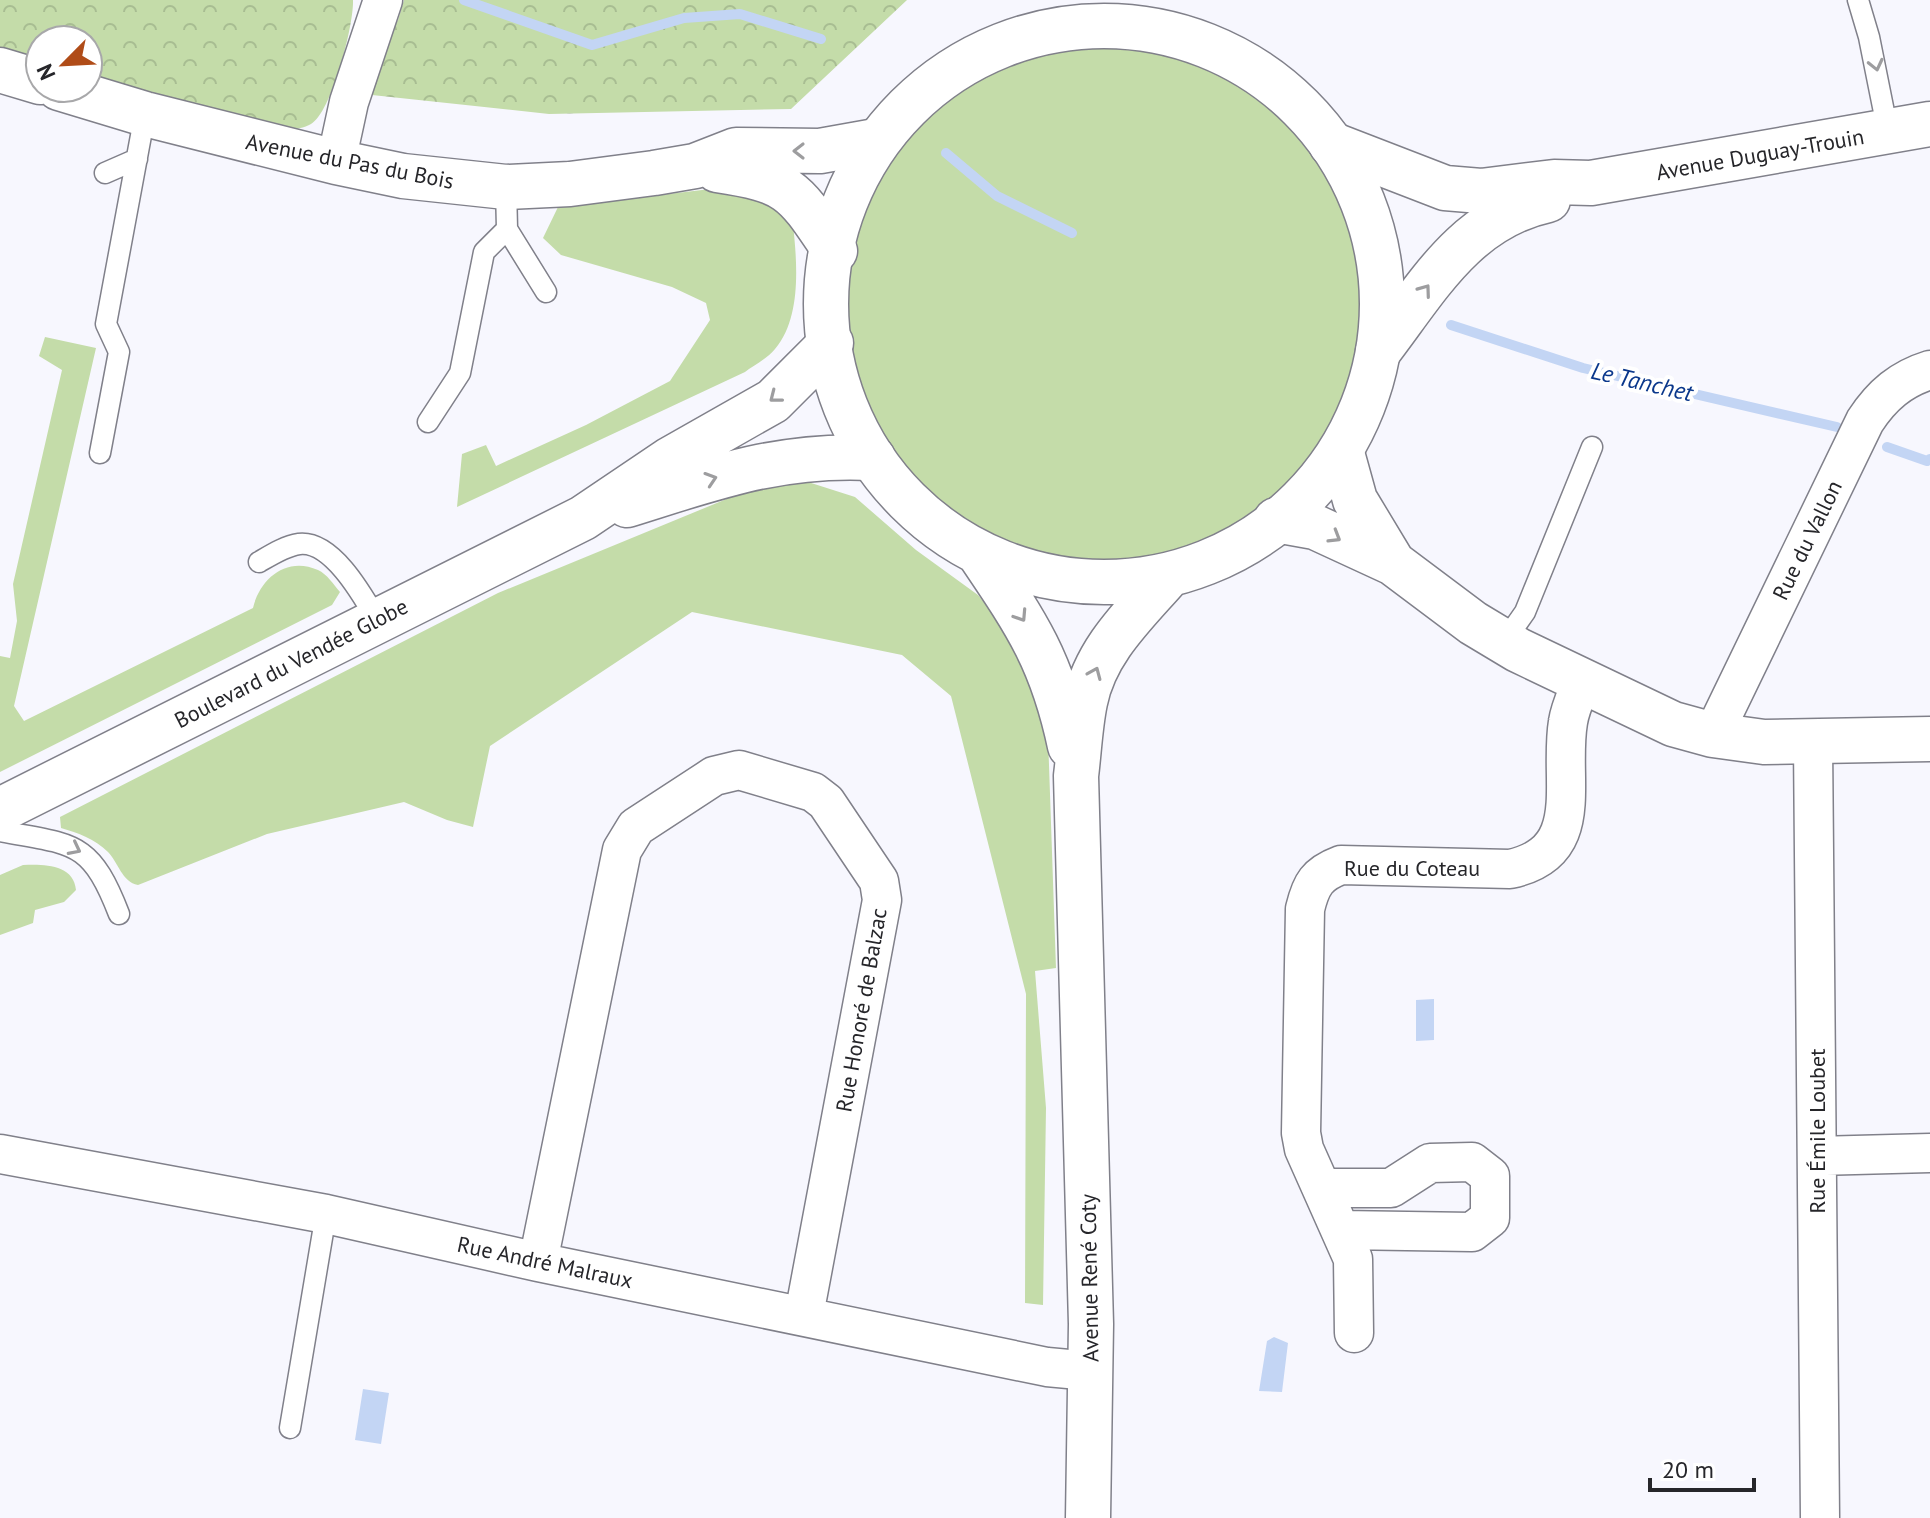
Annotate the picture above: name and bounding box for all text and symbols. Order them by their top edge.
north arrow [24,24,104,104]
one-way arrow [1867,58,1884,72]
text: N [30,60,61,84]
street label: Avenue Duguay-Trouin [1654,122,1866,186]
street label: Avenue du Pas du Bois [244,127,456,195]
one-way arrow [792,142,805,160]
one-way arrow [1415,285,1430,299]
water label: Le Tanchet [1588,355,1697,409]
one-way arrow [770,388,785,402]
one-way arrow [703,472,717,488]
street label: Rue du Vallon [1766,476,1848,604]
one-way arrow [1326,528,1341,543]
street label: Boulevard du Vendée Globe [170,592,412,734]
one-way arrow [1012,608,1027,622]
one-way arrow [1085,666,1102,680]
one-way arrow [67,840,82,855]
street label: Rue du Coteau [1344,854,1480,882]
street label: Rue Honoré de Balzac [829,906,893,1114]
street label: Rue Émile Loubet [1803,1048,1831,1214]
street label: Avenue René Coty [1074,1193,1104,1362]
street label: Rue André Malraux [455,1230,635,1294]
scale bar [1650,1442,1754,1492]
text: 20 m [1662,1454,1714,1485]

